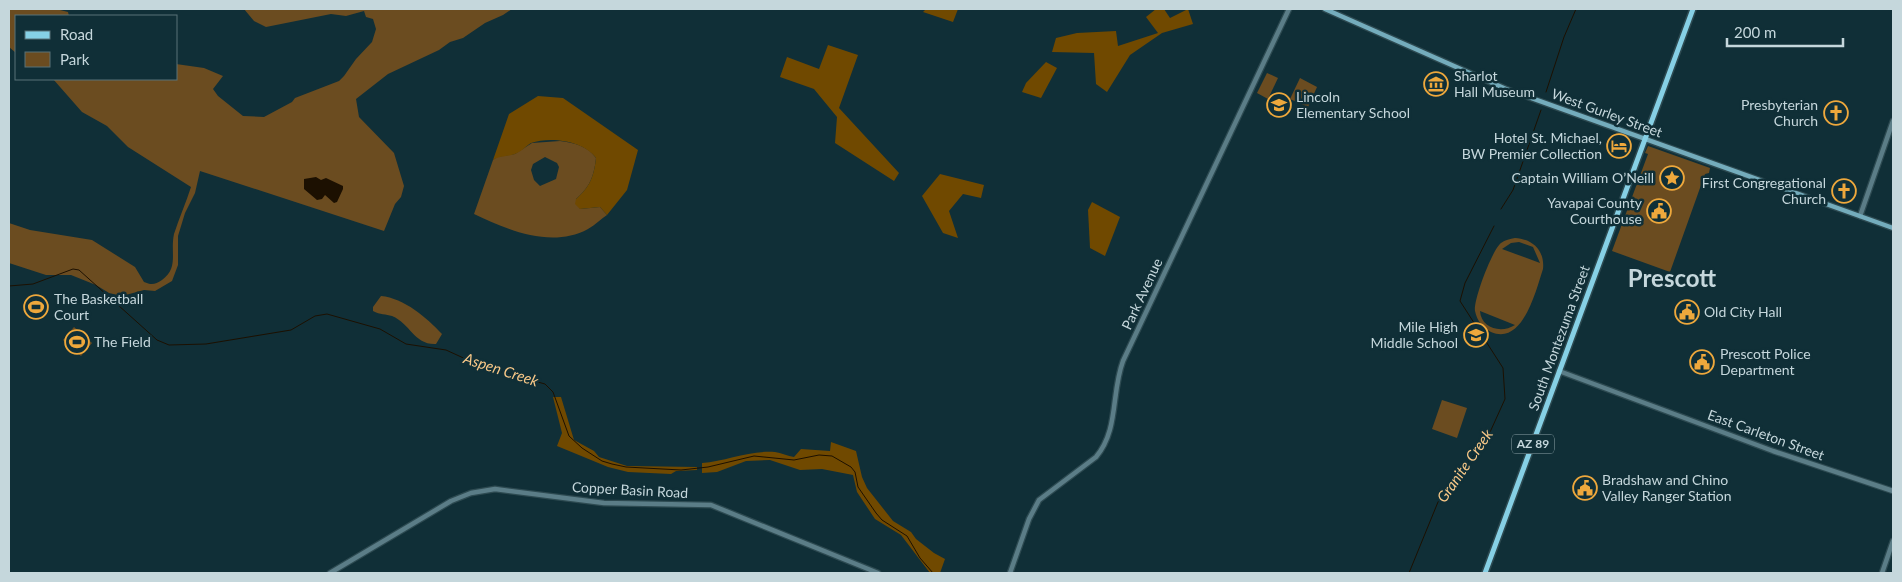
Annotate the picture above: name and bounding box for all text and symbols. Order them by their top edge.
legend [15,15,178,80]
scale bar [1727,15,1843,47]
text: 200 m [1734,23,1776,41]
text: Road [60,25,93,43]
text: Park [60,50,90,68]
place label: Sharlot Hall Museum [1454,67,1535,100]
museum icon: Sharlot Hall Museum [1423,71,1449,97]
street label: West Gurley Street [1549,85,1665,140]
place label: Lincoln Elementary School [1296,88,1410,121]
school or university icon: Lincoln Elementary School [1266,92,1292,118]
place label: Presbyterian Church [1741,96,1818,129]
church icon: Presbyterian Church [1823,100,1849,126]
place label: Hotel St. Michael, BW Premier Collection [1462,129,1602,162]
hotel icon: Hotel St. Michael, BW Premier Collection [1606,133,1632,159]
place icon: Captain William O’Neill [1659,165,1685,191]
place label: Captain William O’Neill [1512,169,1654,186]
place label: First Congregational Church [1702,174,1826,207]
church icon: First Congregational Church [1831,178,1857,204]
place label: Yavapai County Courthouse [1547,194,1643,227]
public building icon: Yavapai County Courthouse [1646,198,1672,224]
street label: Park Avenue [1118,255,1165,332]
street label: South Montezuma Street [1524,263,1593,413]
district label: Prescott [1628,263,1716,292]
place label: The Basketball Court [54,290,143,323]
sports icon: The Basketball Court [23,294,49,320]
public building icon: Old City Hall [1674,299,1700,325]
place label: Old City Hall [1704,303,1782,320]
place label: Mile High Middle School [1371,318,1458,351]
school or university icon: Mile High Middle School [1463,322,1489,348]
sports icon: The Field [64,329,90,355]
place label: The Field [94,333,151,350]
place label: Prescott Police Department [1720,345,1811,378]
water label: Aspen Creek [461,348,542,390]
public building icon: Prescott Police Department [1689,349,1715,375]
street label: East Carleton Street [1706,406,1827,464]
water label: Granite Creek [1432,425,1497,506]
road number: AZ 89 [1512,434,1554,454]
place label: Bradshaw and Chino Valley Ranger Station [1602,471,1732,504]
public building icon: Bradshaw and Chino Valley Ranger Station [1572,475,1598,501]
street label: Copper Basin Road [571,478,689,501]

